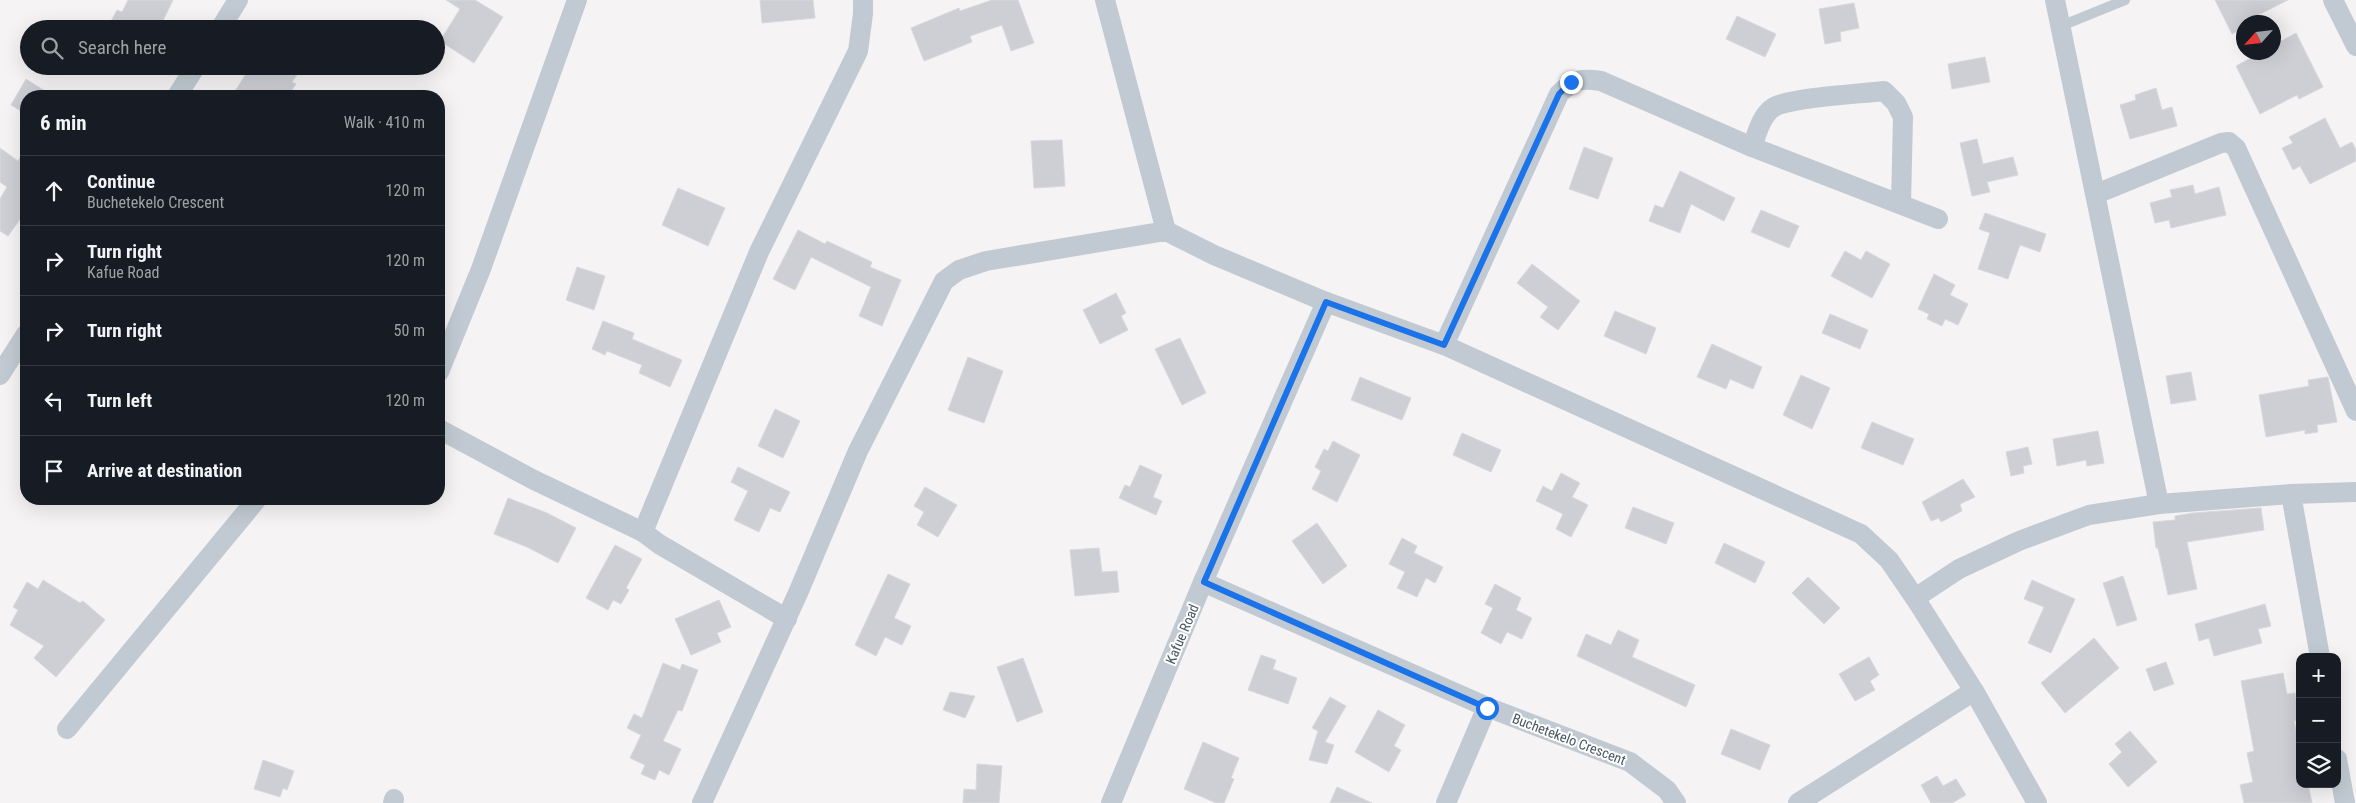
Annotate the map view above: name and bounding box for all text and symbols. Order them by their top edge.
north arrow [2236,15,2281,60]
search box [20,20,445,75]
icon: search [38,34,66,62]
text: Search here [78,36,166,59]
route end [1560,71,1583,94]
text: 6 min [40,111,87,135]
text: Walk · 410 m [344,113,425,132]
text: Continue [87,170,155,193]
icon: ahead [40,177,68,205]
text: 120 m [386,181,425,200]
text: Buchetekelo Crescent [87,193,224,212]
text: Turn right [87,240,162,263]
icon: right [40,247,68,275]
text: 120 m [386,251,425,270]
text: Kafue Road [87,263,159,282]
icon: right [40,317,68,345]
text: Turn right [87,319,162,342]
text: 50 m [393,321,425,340]
icon: left [40,387,68,415]
text: Turn left [87,389,152,412]
text: 120 m [386,391,425,410]
icon: arrive [40,457,68,485]
text: Arrive at destination [87,459,242,482]
street label: Kafue Road [1162,602,1202,666]
map controls [2296,653,2341,788]
button: + [2296,653,2341,698]
route start [1476,697,1499,720]
button: − [2296,698,2341,743]
street label: Buchetekelo Crescent [1510,710,1628,768]
button: layers [2296,743,2341,788]

